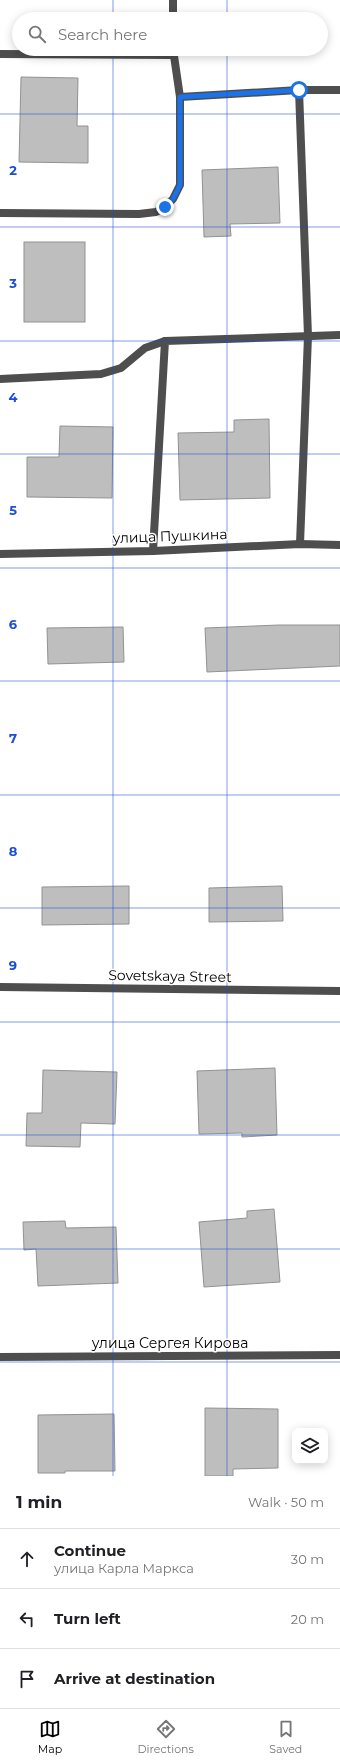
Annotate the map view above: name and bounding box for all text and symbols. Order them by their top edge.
search box [12,12,328,56]
icon: search [26,23,48,45]
text: Search here [58,25,147,44]
route start [290,81,308,99]
text: 2 [9,162,17,178]
route end [156,198,174,216]
text: 3 [8,275,17,291]
text: 4 [9,389,18,405]
text: 5 [9,502,17,518]
street label: улица Пушкина [111,525,228,547]
text: 6 [9,616,18,632]
text: 7 [9,730,17,746]
text: 8 [9,843,18,859]
text: 9 [9,957,17,973]
street label: Sovetskaya Street [108,966,232,986]
street label: улица Сергея Кирова [91,1334,248,1352]
map controls [292,1428,328,1464]
button: layers [292,1428,328,1464]
text: 1 min [16,1492,62,1512]
text: Walk · 50 m [248,1494,324,1510]
text: Continue [54,1541,126,1560]
icon: ahead [16,1548,38,1570]
text: 30 m [291,1551,324,1567]
text: улица Карла Маркса [54,1560,194,1576]
icon: left [16,1608,38,1630]
text: Turn left [54,1609,121,1628]
text: 20 m [291,1611,324,1627]
icon: arrive [16,1668,38,1690]
text: Arrive at destination [54,1669,215,1688]
tab: Map [38,1718,62,1756]
tab: Directions [138,1718,194,1756]
tab: Saved [269,1718,302,1756]

